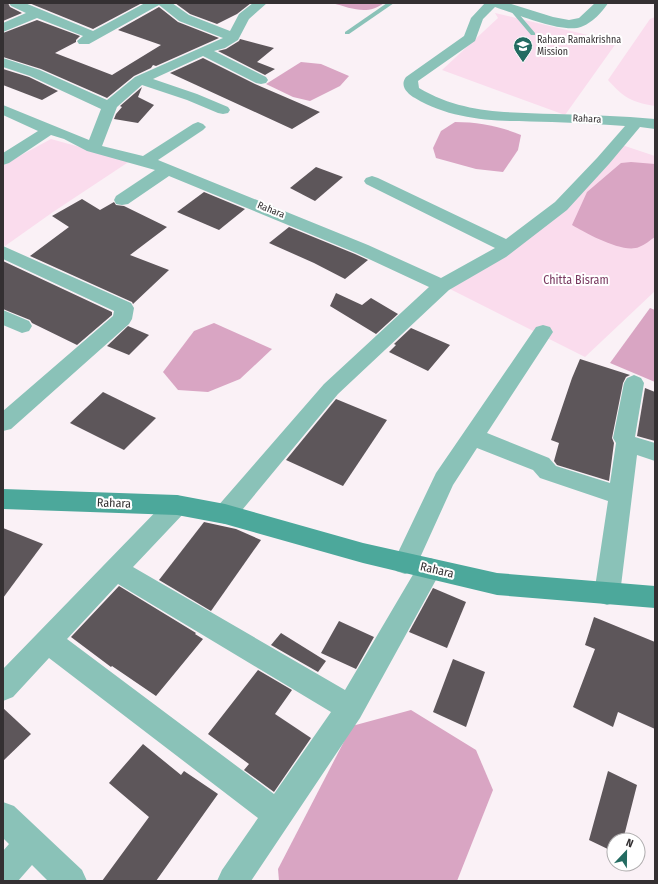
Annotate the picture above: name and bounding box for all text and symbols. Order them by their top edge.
place label: Rahara Ramakrishna Mission [537,34,621,58]
school or university icon: Rahara Ramakrishna Mission [512,35,534,63]
street label: Rahara [572,112,602,126]
street label: Rahara [256,199,287,221]
park label: Chitta Bisram [543,273,609,287]
street label: Rahara [97,495,131,511]
street label: Rahara [419,559,455,581]
north arrow [606,832,646,872]
text: N [624,836,635,850]

